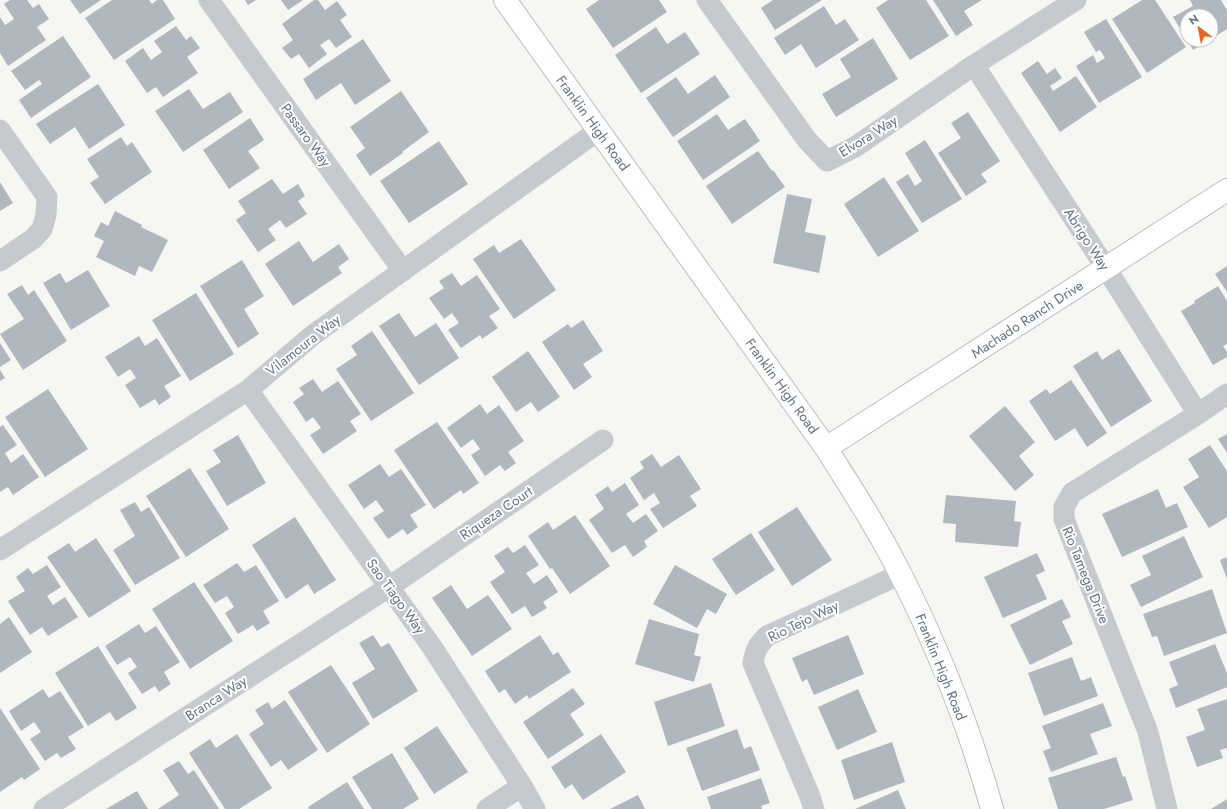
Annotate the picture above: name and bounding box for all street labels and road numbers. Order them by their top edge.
street label: Franklin High Road [552,71,634,175]
street label: Passaro Way [276,99,336,171]
street label: Elvora Way [835,110,902,162]
street label: Abrigo Way [1059,204,1115,275]
street label: Machado Ranch Drive [967,275,1087,363]
street label: Vilamoura Way [261,309,345,381]
street label: Franklin High Road [741,334,823,438]
street label: Riqueza Court [456,481,537,545]
street label: Rio Tamega Drive [1057,523,1115,627]
street label: Sao Tiago Way [362,554,431,638]
street label: Rio Tejo Way [764,595,842,647]
street label: Franklin High Road [910,611,972,723]
street label: Branca Way [181,670,251,725]

